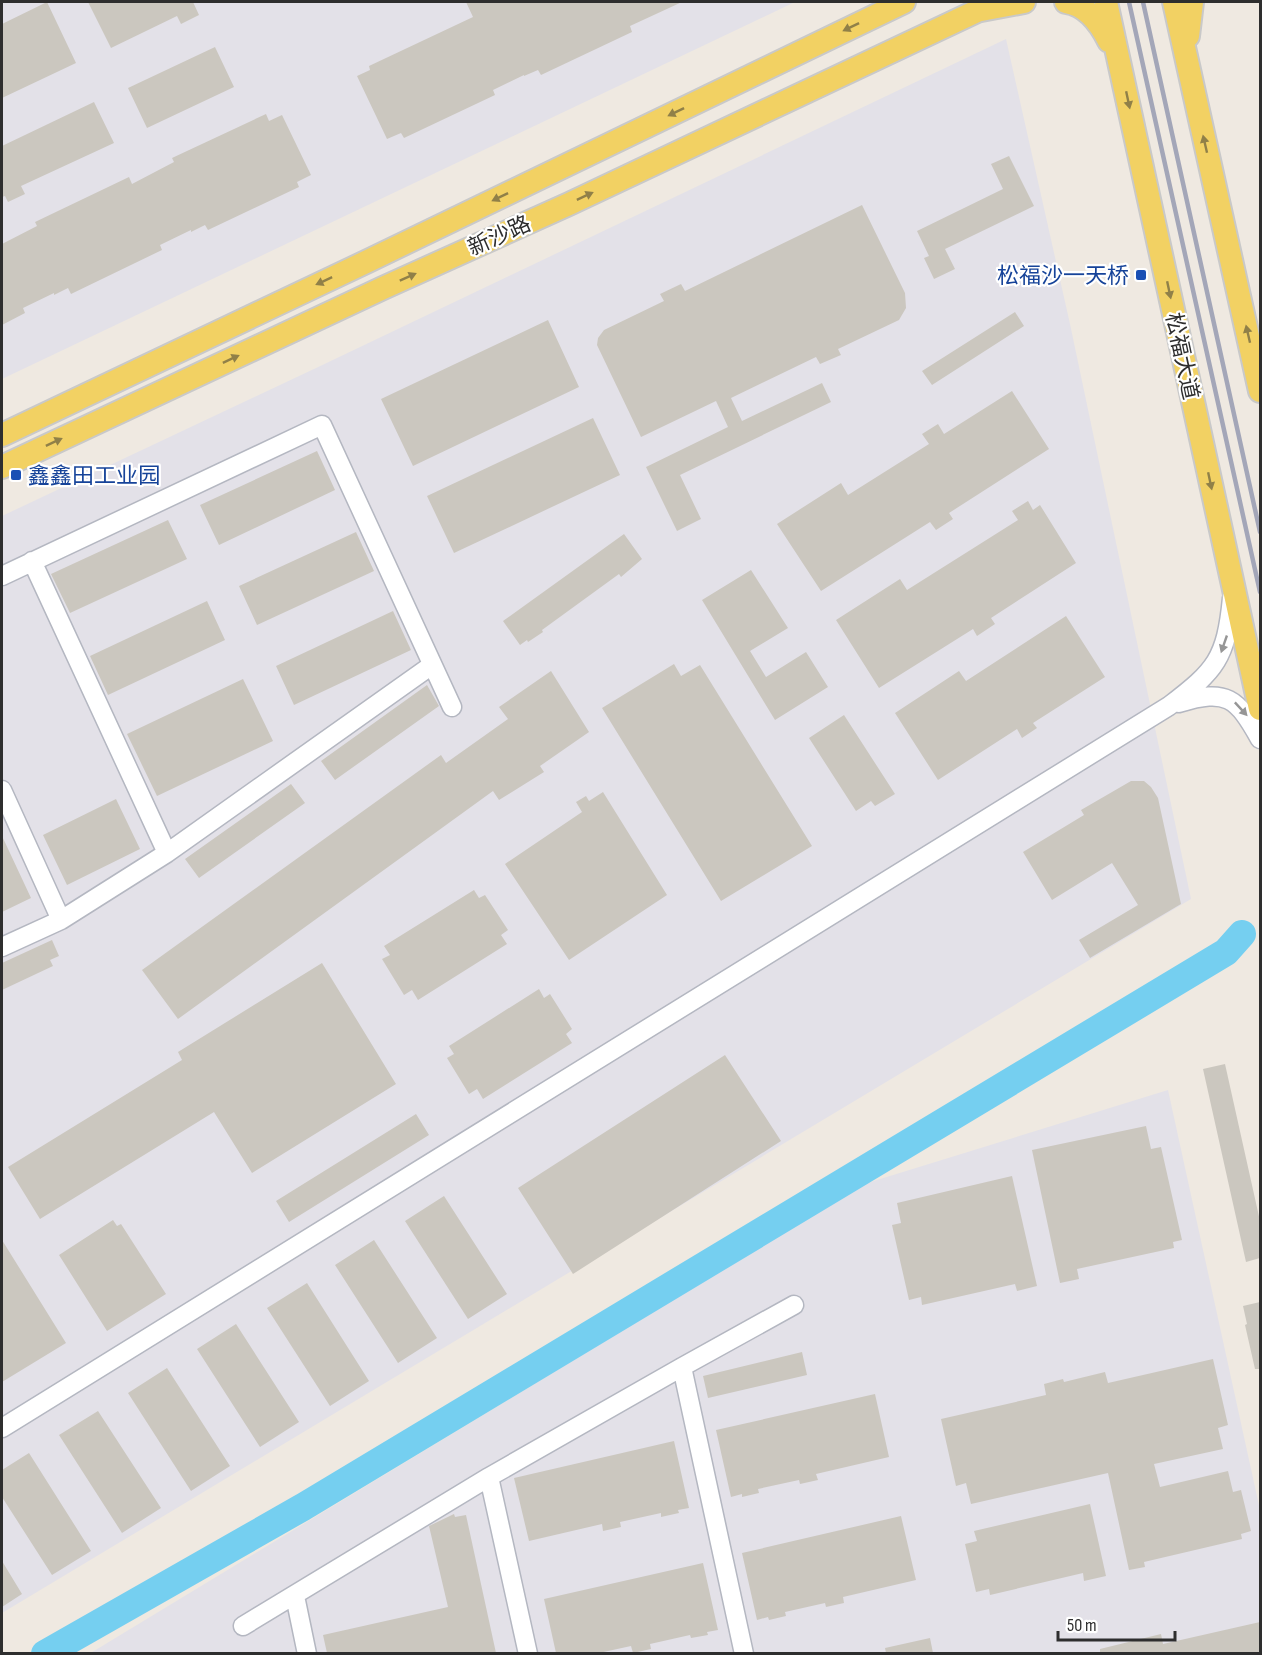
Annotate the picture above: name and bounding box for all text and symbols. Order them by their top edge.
one-way arrow [843,22,860,32]
one-way arrow [1123,90,1133,109]
one-way arrow [667,107,684,116]
one-way arrow [1200,134,1209,153]
one-way arrow [492,192,509,201]
one-way arrow [577,192,594,201]
street label: 新沙路 [464,211,535,262]
place label: 松福沙一天桥 [997,263,1129,290]
marker: 松福沙一天桥 [1134,268,1148,282]
one-way arrow [399,272,416,281]
one-way arrow [316,277,333,286]
one-way arrow [1165,281,1174,300]
street label: 松福大道 [1159,310,1204,402]
one-way arrow [1242,325,1252,343]
one-way arrow [222,355,239,364]
one-way arrow [46,438,63,447]
place label: 鑫鑫田工业园 [28,463,160,490]
marker: 鑫鑫田工业园 [9,468,23,482]
one-way arrow [1206,472,1215,491]
one-way arrow [1218,635,1228,653]
one-way arrow [1234,702,1248,717]
scale bar [1058,1604,1175,1642]
text: 50 m [1067,1615,1097,1636]

